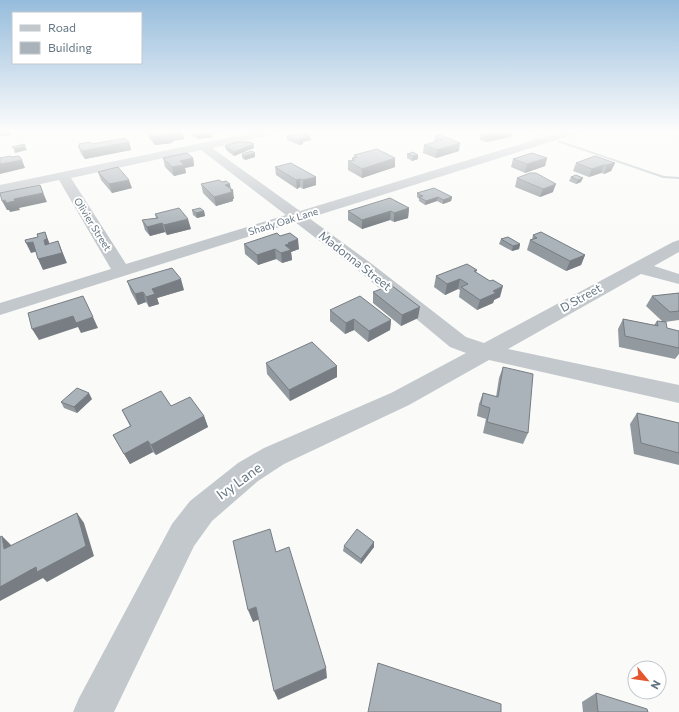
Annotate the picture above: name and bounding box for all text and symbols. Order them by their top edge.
legend [12,12,142,64]
text: Road [48,20,76,34]
text: Building [48,40,92,54]
street label: Olivier Street [72,195,114,253]
street label: Shady Oak Lane [247,205,319,237]
street label: Madonna Street [317,228,395,293]
street label: D Street [557,280,604,314]
street label: Ivy Lane [213,459,265,503]
north arrow [627,660,667,700]
text: N [648,678,664,692]

